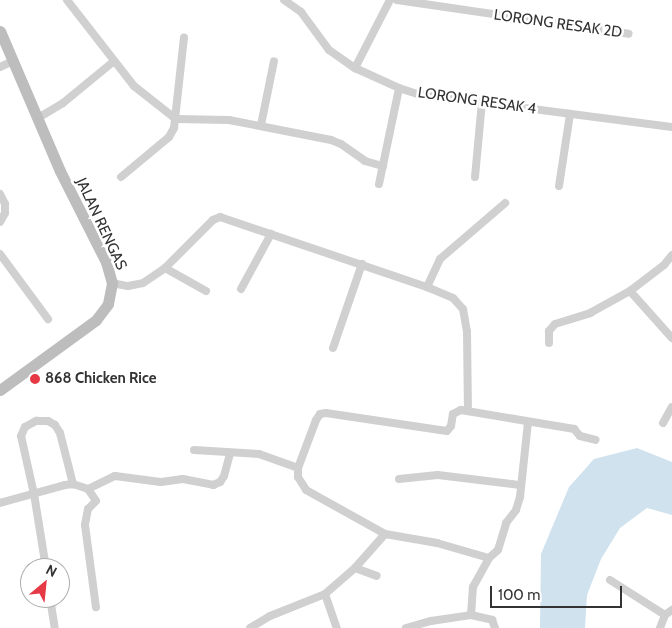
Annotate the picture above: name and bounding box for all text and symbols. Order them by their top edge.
street label: LORONG RESAK 2D [493,6,623,42]
street label: LORONG RESAK 4 [417,84,537,118]
street label: JALAN RENGAS [72,175,130,273]
place label: 868 Chicken Rice [45,370,156,388]
marker: 868 Chicken Rice [29,373,41,385]
north arrow [20,558,70,608]
text: N [43,560,60,581]
scale bar [492,576,624,608]
text: 100 m [498,586,540,604]

